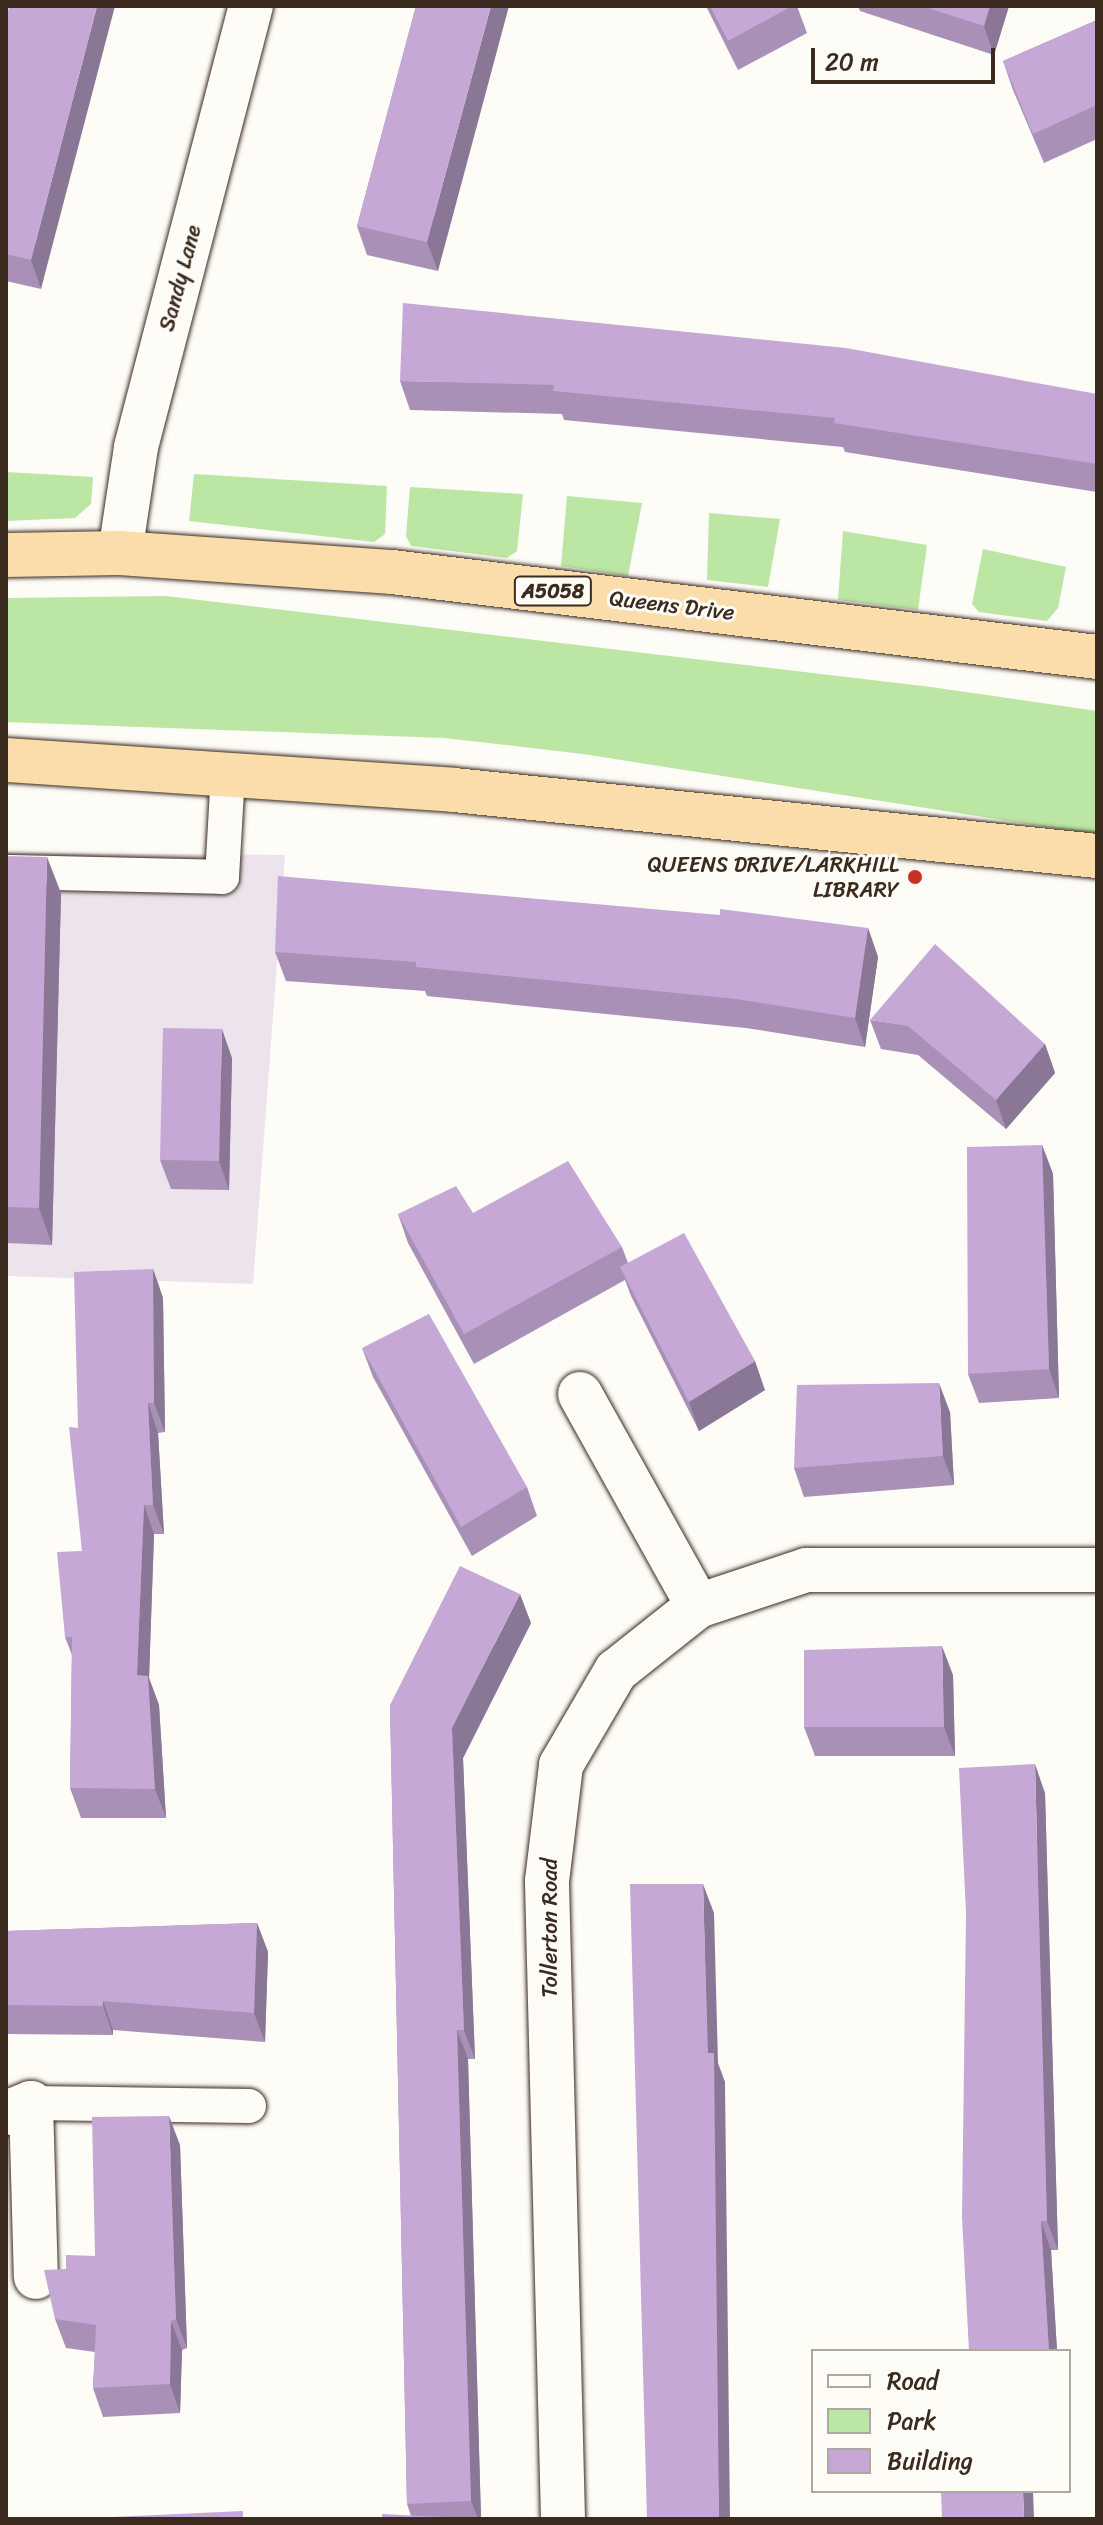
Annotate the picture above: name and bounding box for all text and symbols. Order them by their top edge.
scale bar [815,32,999,82]
text: 20 m [825,41,879,83]
street label: Sandy Lane [153,222,207,334]
road number: A5058 [513,575,593,607]
street label: Queens Drive [608,584,736,626]
place label: QUEENS DRIVE/LARKHILL LIBRARY [648,851,899,902]
marker: QUEENS DRIVE/LARKHILL LIBRARY [906,868,924,886]
street label: Tollerton Road [537,1858,563,1998]
legend [811,2349,1071,2493]
text: Road [887,2360,938,2402]
text: Park [887,2400,936,2442]
text: Building [887,2440,973,2482]

